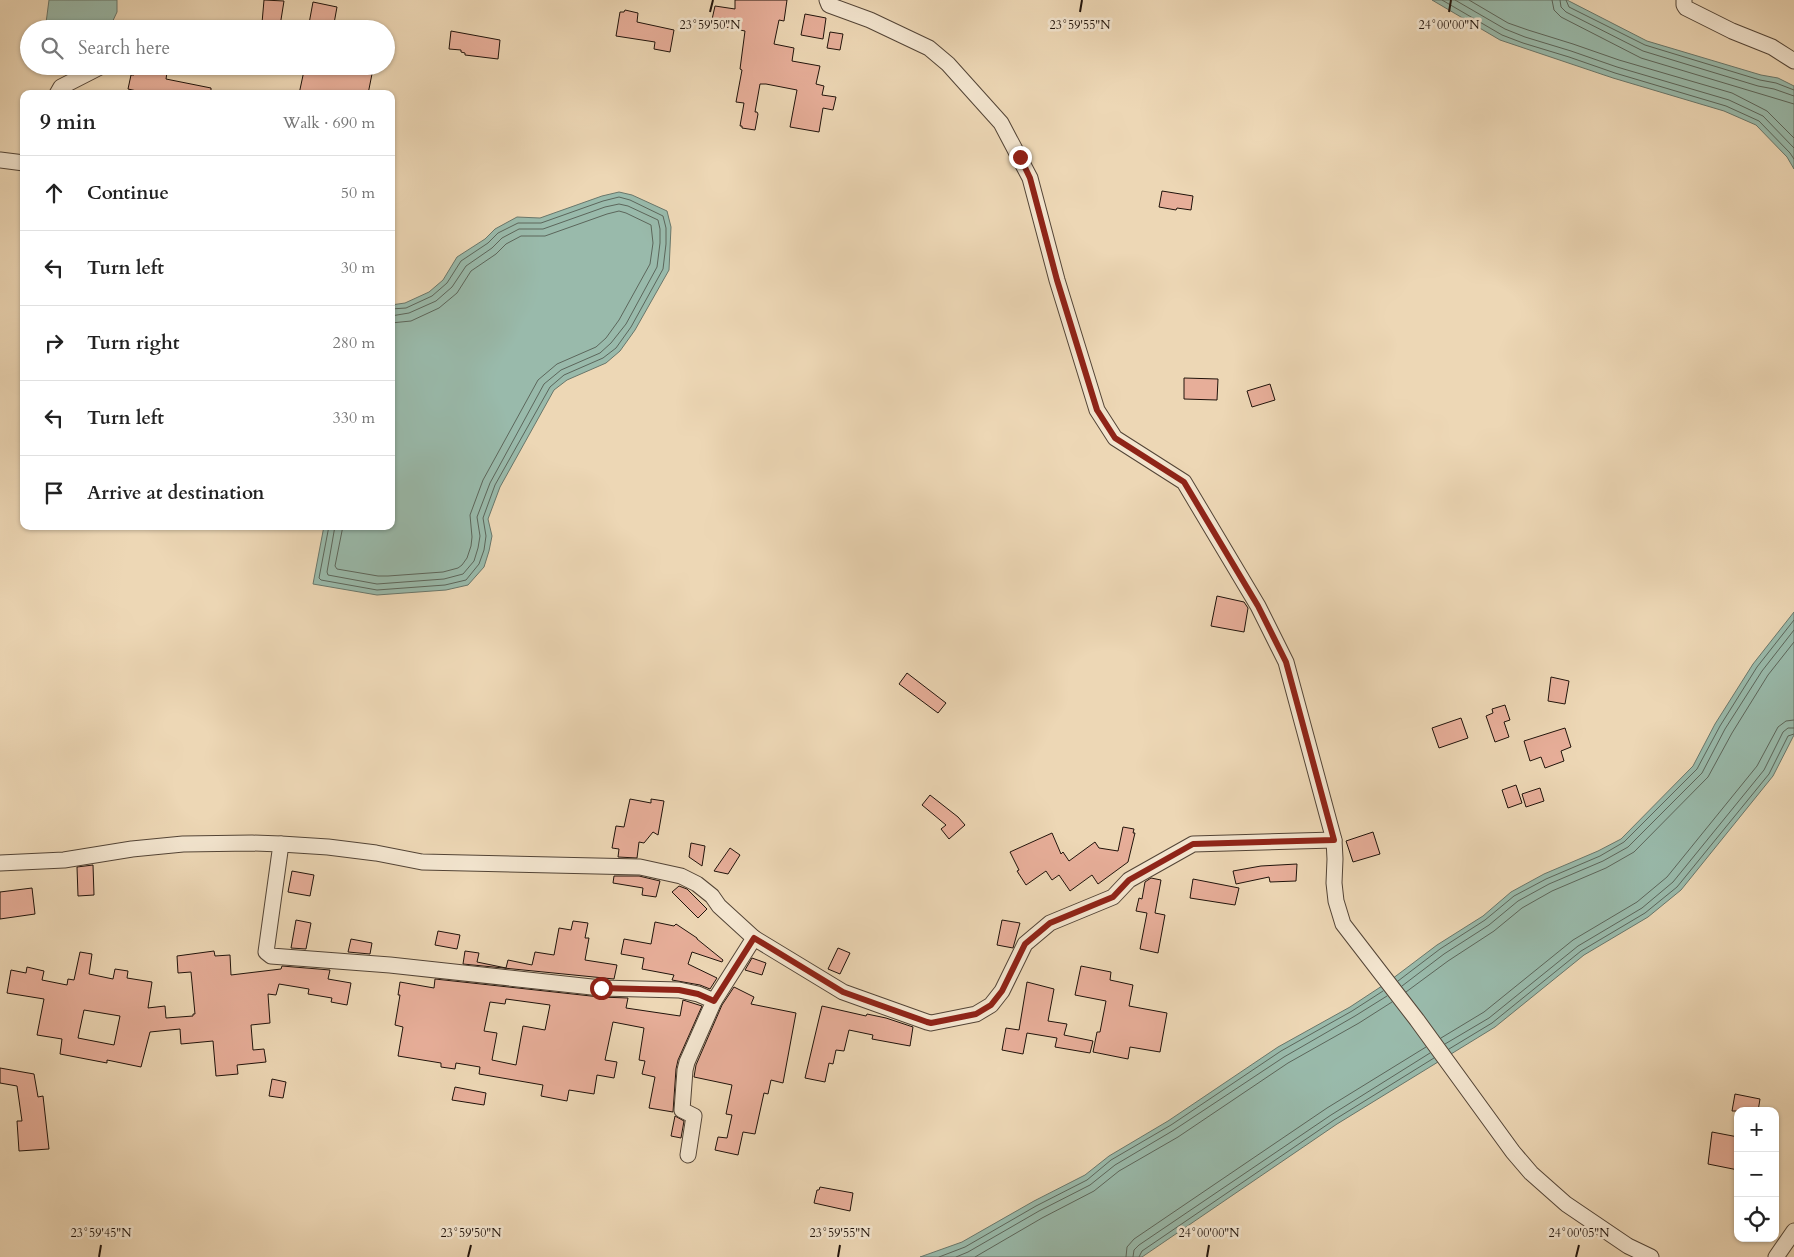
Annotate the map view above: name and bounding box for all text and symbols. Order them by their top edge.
text: 23°59'50"N [680,17,741,33]
text: 23°59'55"N [1050,17,1111,33]
text: 24°00'00"N [1419,17,1480,33]
search box [20,20,395,75]
icon: search [38,34,66,62]
text: Search here [78,35,170,61]
text: 9 min [40,108,96,137]
text: Walk · 690 m [283,112,375,134]
route end [1009,146,1032,169]
icon: ahead [40,179,68,207]
text: Continue [87,180,169,206]
text: 50 m [341,182,375,204]
icon: left [40,254,68,282]
text: Turn left [87,255,164,281]
text: 30 m [341,257,375,279]
icon: right [40,329,68,357]
text: Turn right [87,330,179,356]
text: 280 m [333,332,375,354]
icon: left [40,404,68,432]
text: Turn left [87,405,164,431]
text: 330 m [333,407,375,429]
icon: arrive [40,479,68,507]
text: Arrive at destination [87,480,264,506]
route start [590,977,613,1000]
map controls [1734,1107,1779,1242]
button: + [1734,1107,1779,1152]
button: − [1734,1152,1779,1197]
button: locate [1734,1197,1779,1242]
text: 23°59'45"N [71,1225,132,1241]
text: 23°59'50"N [441,1225,502,1241]
text: 23°59'55"N [810,1225,871,1241]
text: 24°00'00"N [1179,1225,1240,1241]
text: 24°00'05"N [1549,1225,1610,1241]

